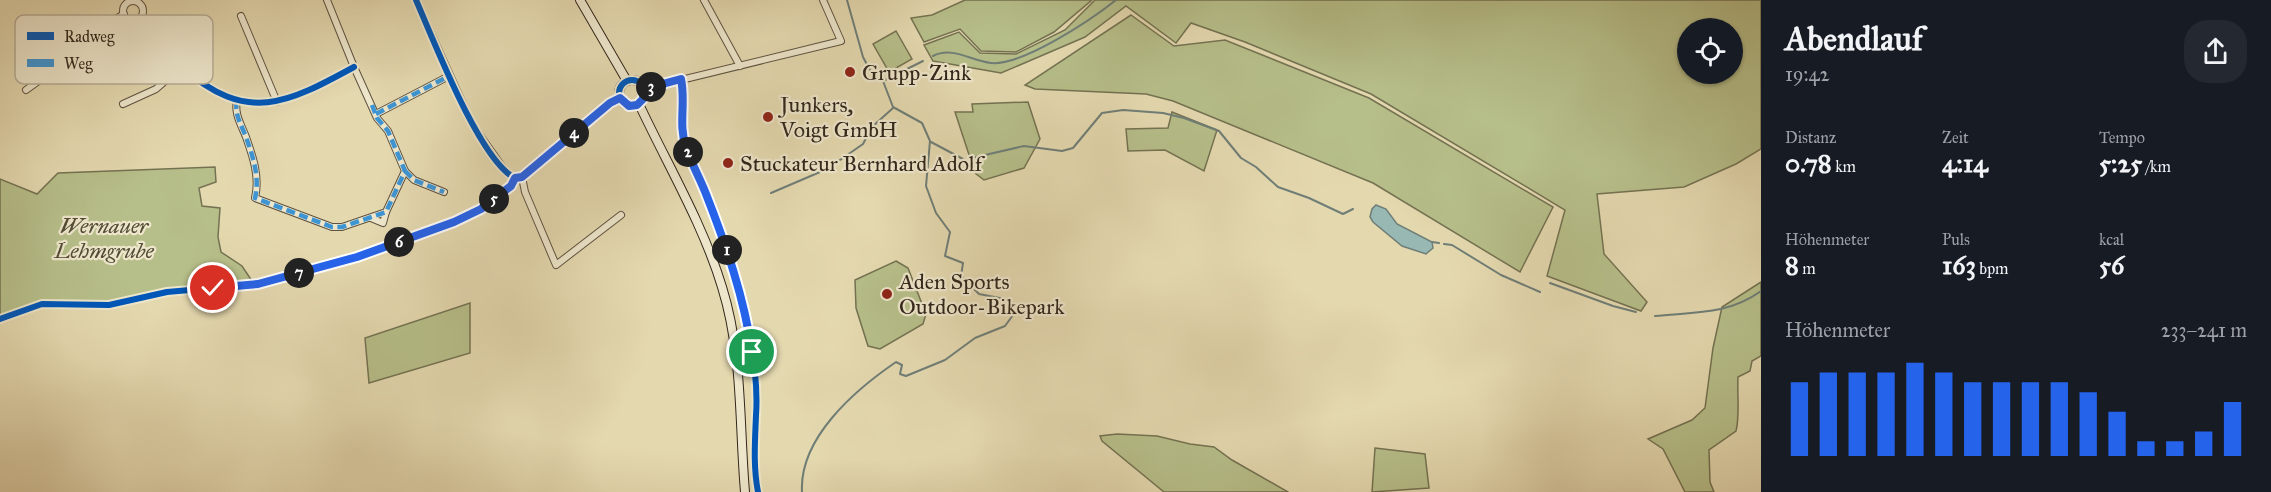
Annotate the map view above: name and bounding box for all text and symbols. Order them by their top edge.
legend [15,15,213,84]
map controls [1677,18,1743,84]
button: locate [1677,18,1743,84]
text: Abendlauf [1785,19,1923,59]
button: share [2184,20,2247,83]
text: Radweg [64,27,115,47]
text: Weg [64,54,93,74]
place label: Grupp-Zink [862,59,972,86]
text: 19:42 [1785,62,1830,86]
marker: Grupp-Zink [843,65,857,79]
pin: 3 [636,72,666,102]
text: 3 [648,77,654,96]
place label: Junkers, Voigt GmbH [778,91,898,143]
marker: Junkers, Voigt GmbH [761,110,775,124]
pin: 4 [559,118,589,148]
text: 4 [570,123,578,142]
text: Distanz [1785,128,1836,147]
text: Zeit [1942,128,1969,147]
text: Tempo [2099,128,2145,147]
pin: 2 [673,137,703,167]
text: 2 [684,142,692,161]
text: 0.78 [1785,147,1832,179]
text: 4:14 [1942,147,1988,179]
text: 5:25 [2099,147,2142,179]
place label: Stuckateur Bernhard Adolf [740,150,986,177]
marker: Stuckateur Bernhard Adolf [721,156,735,170]
text: km [1832,157,1856,176]
text: /km [2142,157,2171,176]
pin: 5 [479,184,509,214]
text: 5 [490,189,498,208]
park label: Wernauer Lehmgrube [53,212,154,264]
pin: 6 [384,227,414,257]
text: Höhenmeter [1785,230,1869,249]
text: Puls [1942,230,1970,249]
text: kcal [2099,230,2124,249]
text: 6 [395,232,403,251]
pin: 1 [712,235,742,265]
text: 1 [724,240,730,259]
text: 8 [1785,249,1799,281]
text: 163 [1942,249,1976,281]
text: 56 [2099,249,2124,281]
pin: 7 [284,258,314,288]
text: m [1799,259,1816,278]
text: bpm [1976,259,2009,278]
pin [187,262,238,313]
text: 7 [295,263,303,282]
place label: Aden Sports Outdoor-Bikepark [898,268,1065,320]
icon: check [196,271,229,304]
marker: Aden Sports Outdoor-Bikepark [880,287,894,301]
text: Höhenmeter [1785,318,1890,342]
text: 233–241 m [2161,318,2247,342]
pin [726,326,777,377]
icon: arrive [735,335,768,368]

